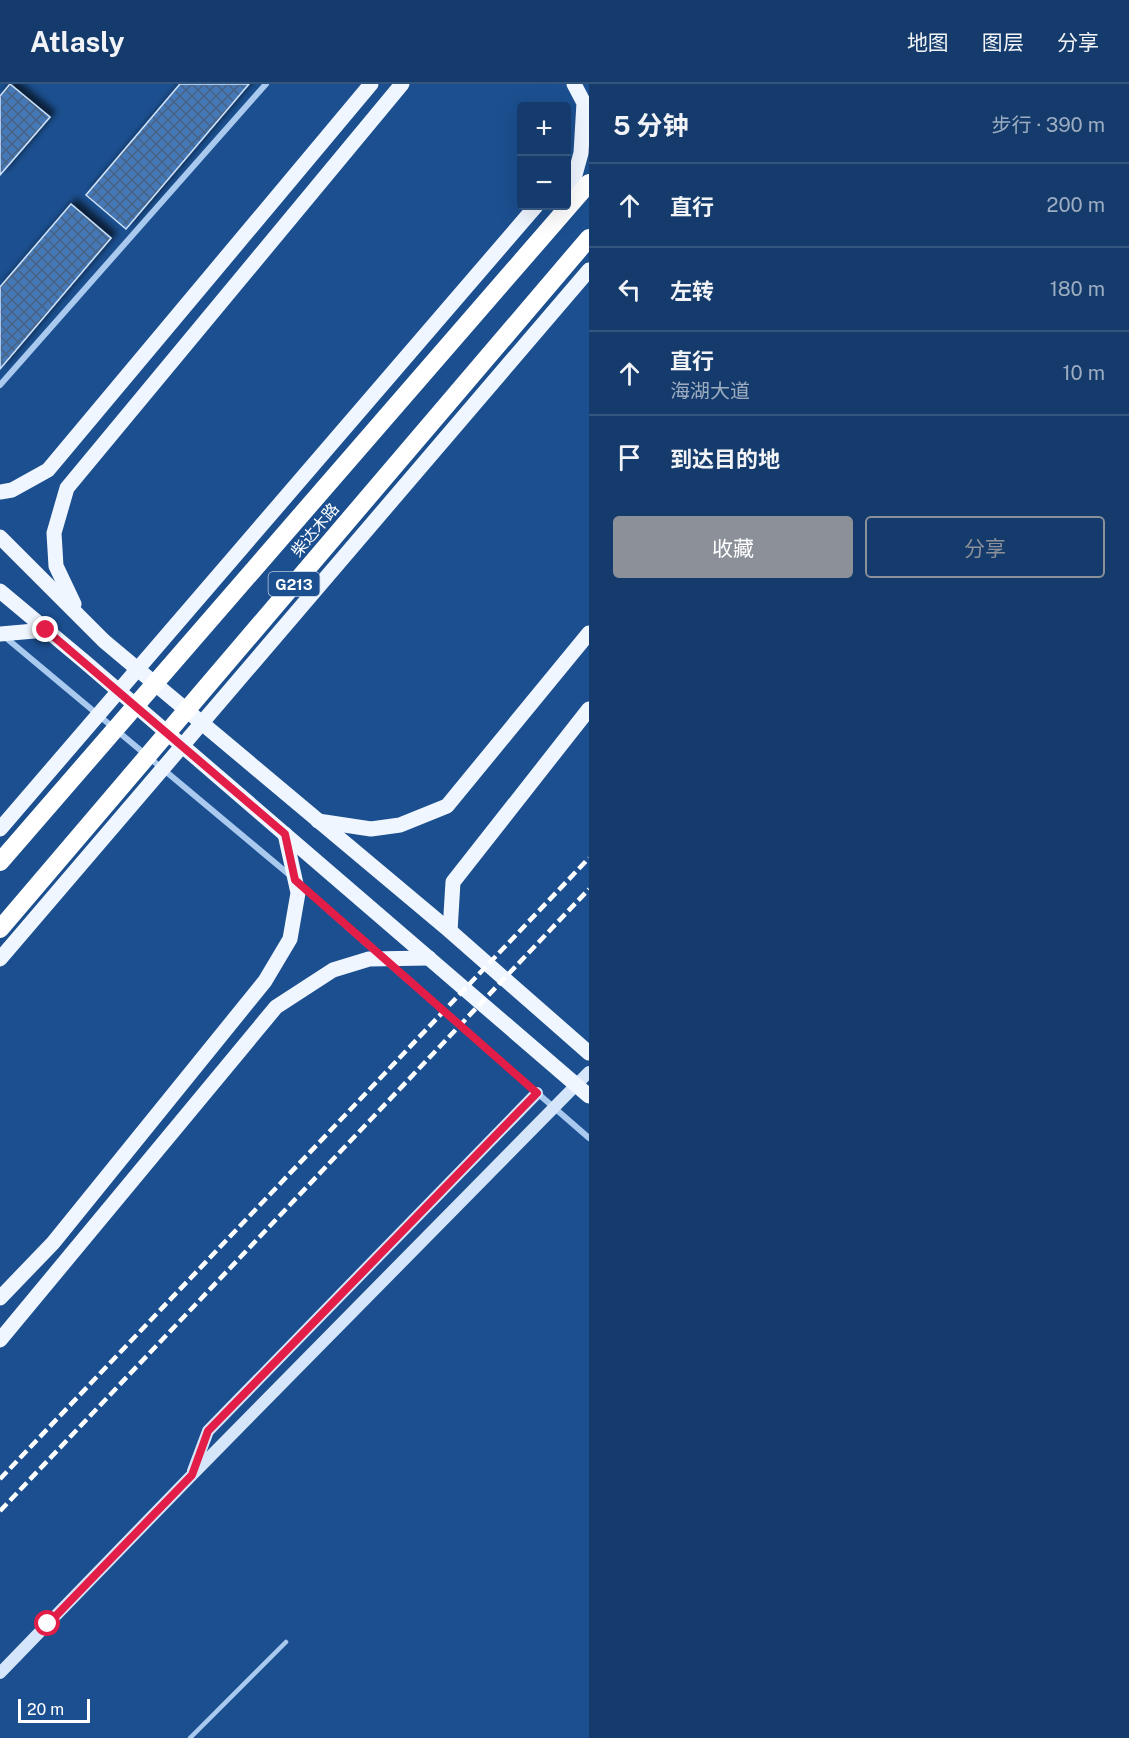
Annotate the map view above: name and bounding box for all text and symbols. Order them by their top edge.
text: Atlasly [30,25,124,58]
text: 地图 [907,30,949,55]
text: 图层 [982,30,1024,55]
text: 分享 [1057,30,1099,55]
map controls [517,102,571,210]
button: + [517,102,571,156]
text: 5 分钟 [613,110,688,141]
text: 步行 · 390 m [992,113,1105,137]
button: − [517,156,571,210]
icon: ahead [613,189,646,222]
text: 200 m [1047,193,1105,217]
text: 直行 [670,194,714,220]
icon: left [613,273,646,306]
text: 180 m [1050,277,1105,301]
text: 左转 [670,278,714,304]
text: 直行 [670,348,714,374]
icon: ahead [613,357,646,390]
text: 10 m [1062,361,1105,385]
text: 海湖大道 [670,379,750,403]
icon: arrive [613,441,646,474]
text: 到达目的地 [670,446,780,472]
street label: 柴达木路 [287,499,343,561]
button: 收藏 [613,516,853,578]
button: 分享 [865,516,1105,578]
road number: G213 [268,572,320,596]
route end [32,616,58,642]
route start [34,1610,60,1636]
scale bar [18,1696,90,1724]
text: 20 m [27,1700,64,1719]

